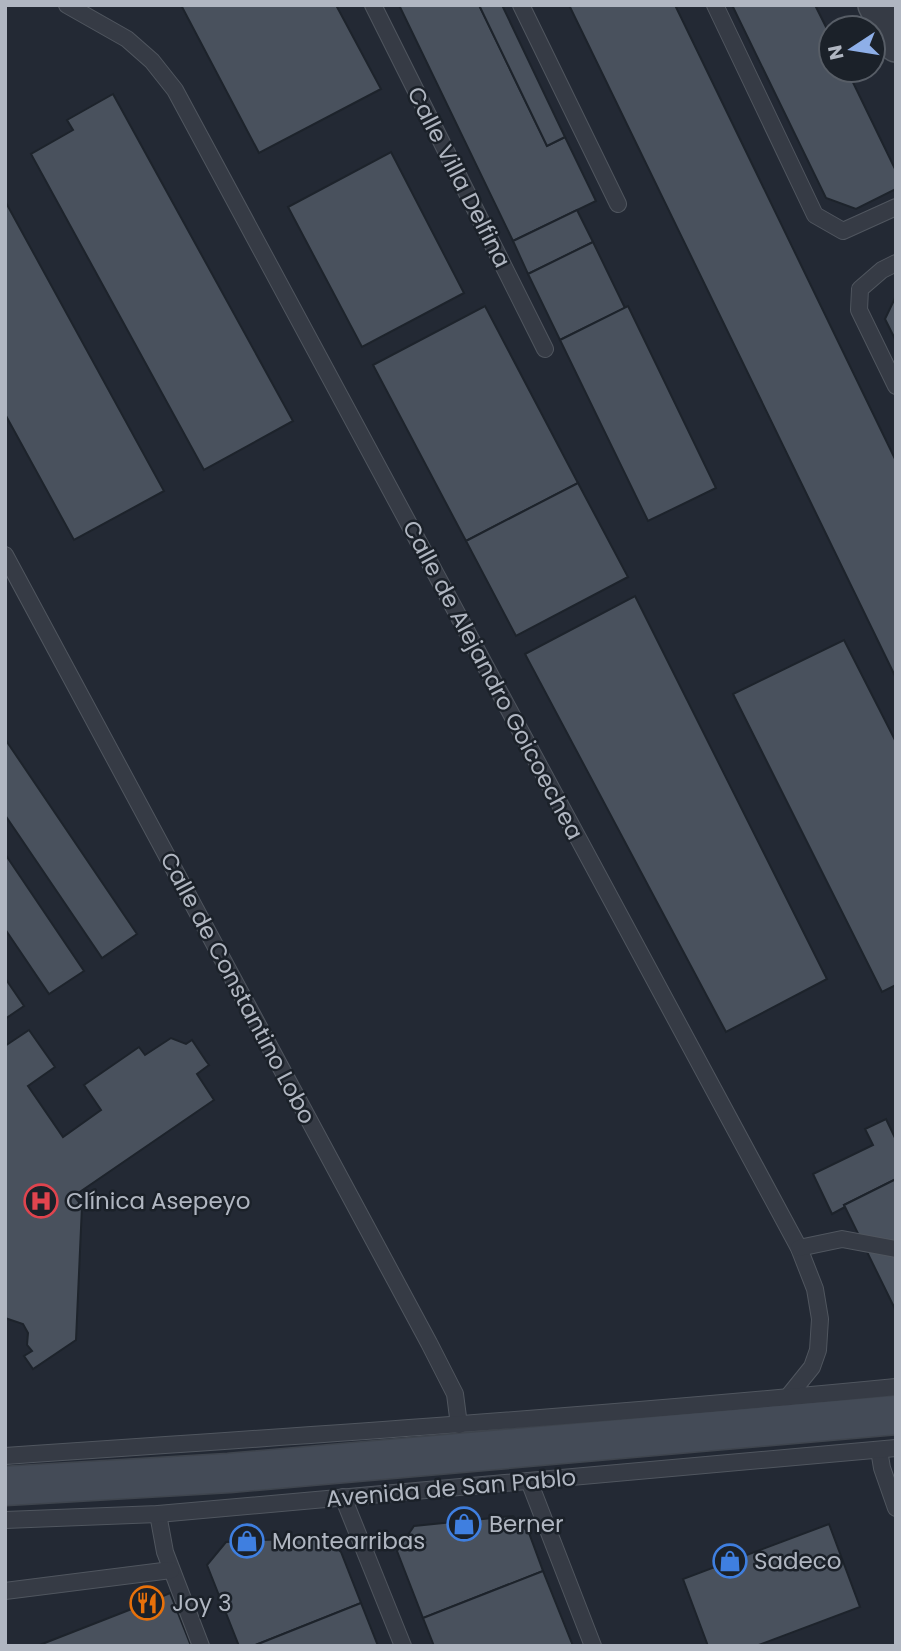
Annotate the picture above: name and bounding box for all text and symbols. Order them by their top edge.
north arrow [817,14,887,84]
text: N [821,43,851,62]
street label: Calle Villa Delfina [400,81,518,273]
street label: Calle de Alejandro Goicoechea [395,515,591,845]
street label: Calle de Constantino Lobo [153,847,323,1129]
hospital icon: Clínica Asepeyo [22,1182,60,1220]
place label: Clínica Asepeyo [66,1185,250,1217]
street label: Avenida de San Pablo [325,1461,577,1515]
shop icon: Berner [445,1505,483,1543]
place label: Berner [489,1508,564,1540]
shop icon: Montearribas [228,1522,266,1560]
place label: Montearribas [272,1525,425,1557]
shop icon: Sadeco [711,1542,749,1580]
place label: Sadeco [754,1545,842,1577]
restaurant icon: Joy 3 [128,1584,166,1622]
place label: Joy 3 [172,1587,232,1619]

